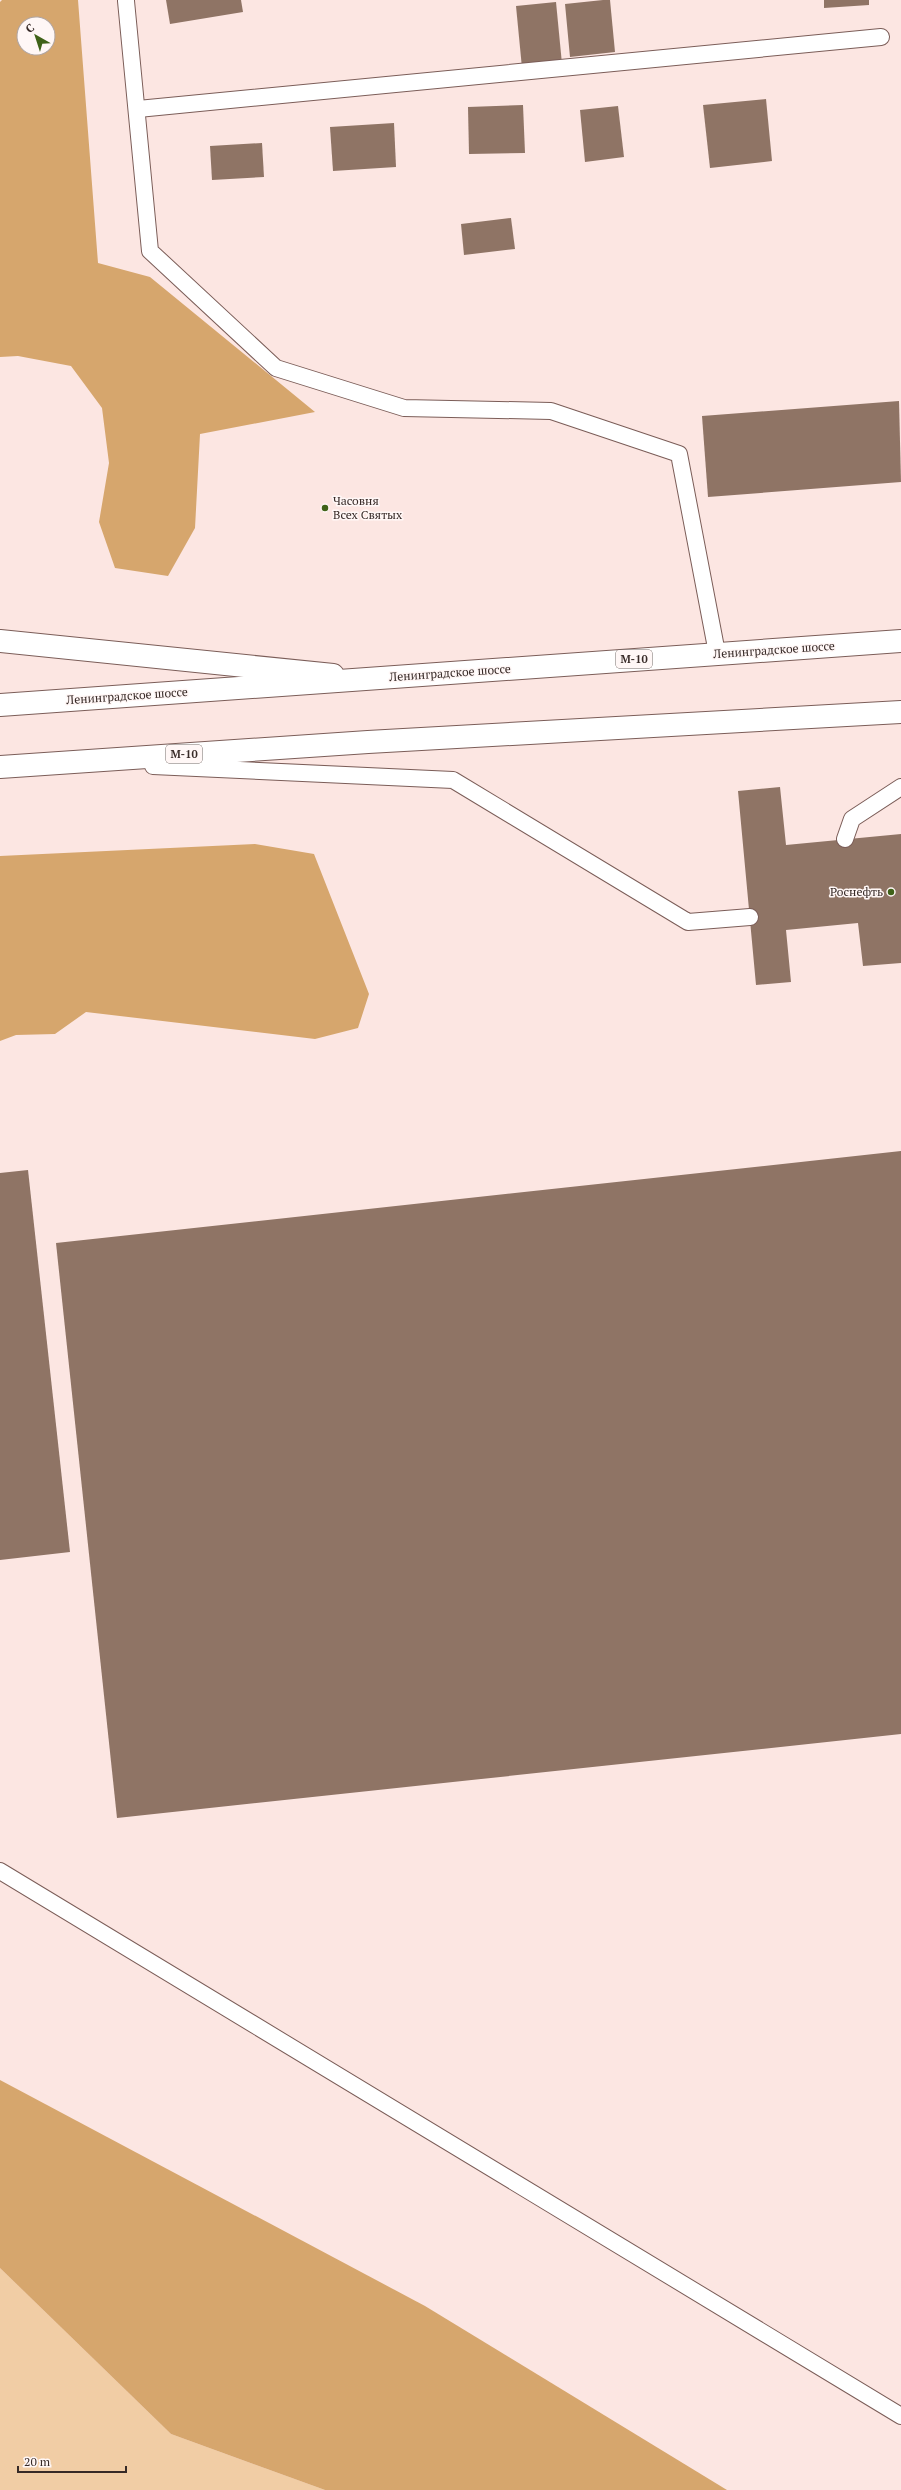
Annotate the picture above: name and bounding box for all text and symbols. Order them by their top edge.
north arrow [16,16,56,56]
text: С [23,21,37,36]
place label: Часовня Всех Святых [333,493,403,522]
marker: Часовня Всех Святых [320,503,330,513]
street label: Ленинградское шоссе [712,638,835,661]
road number: М-10 [616,650,652,668]
street label: Ленинградское шоссе [388,661,511,684]
street label: Ленинградское шоссе [65,684,188,707]
road number: М-10 [166,745,202,763]
place label: Роснефть [830,884,883,899]
marker: Роснефть [886,887,896,897]
scale bar [18,2448,126,2474]
text: 20 m [24,2454,51,2469]

